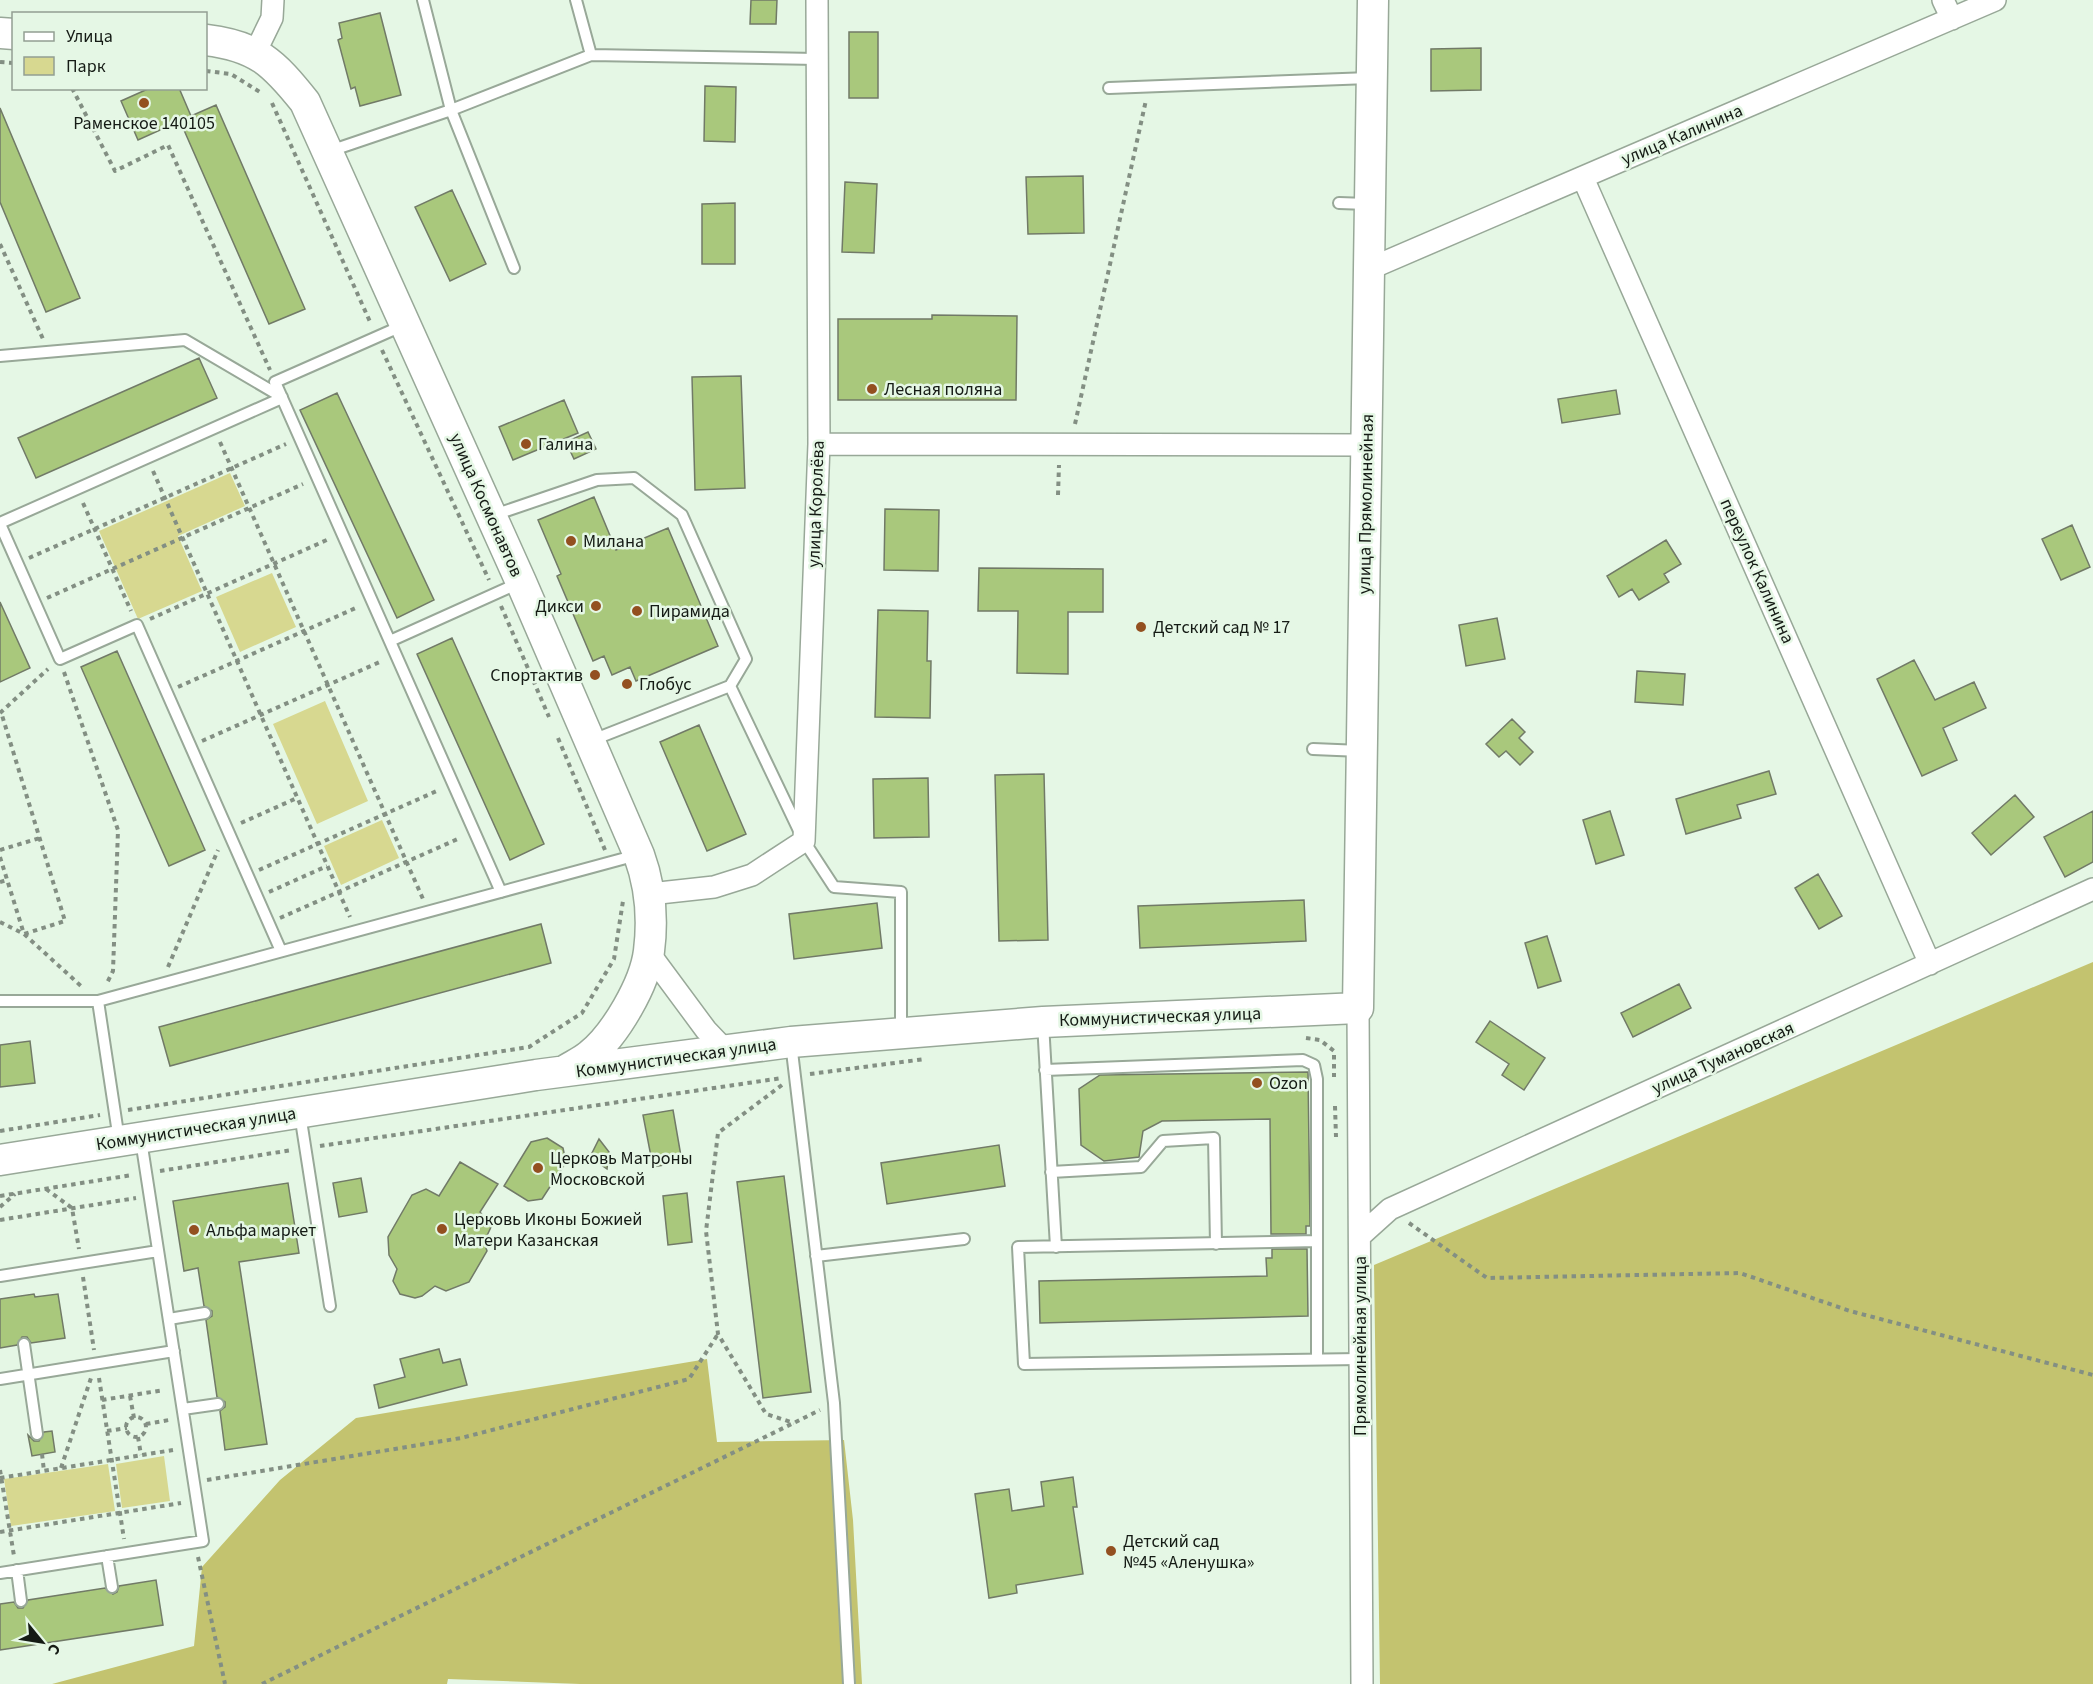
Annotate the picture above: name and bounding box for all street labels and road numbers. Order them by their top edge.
street label: улица Калинина [1618,98,1746,172]
street label: улица Прямолинейная [1352,414,1380,594]
street label: улица Космонавтов [443,429,529,581]
street label: улица Королёва [801,440,831,568]
street label: переулок Калинина [1714,494,1800,648]
street label: Коммунистическая улица [1059,1001,1261,1033]
street label: улица Тумановская [1648,1015,1798,1101]
street label: Коммунистическая улица [574,1032,778,1084]
street label: Коммунистическая улица [94,1101,298,1157]
street label: Прямолинейная улица [1348,1256,1373,1436]

